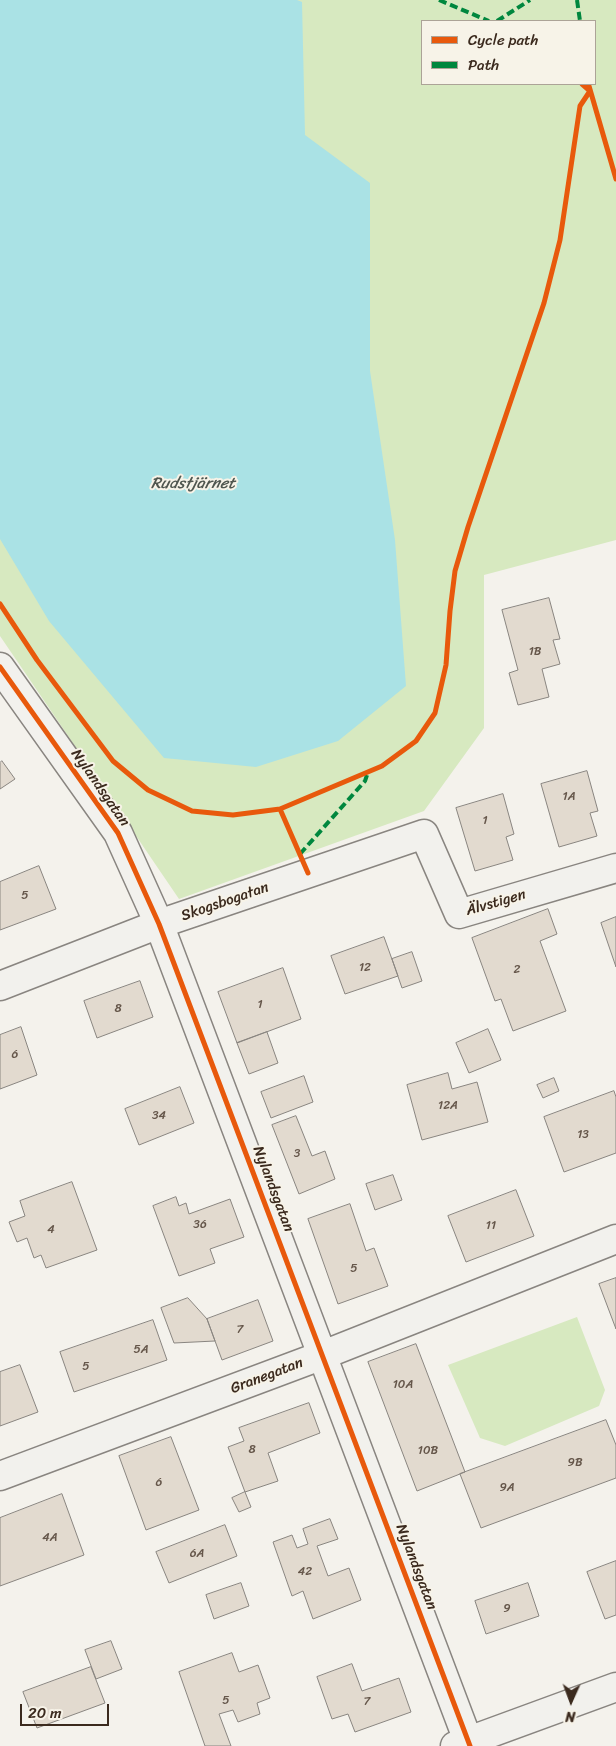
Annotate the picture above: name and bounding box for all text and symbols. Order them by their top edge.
legend [421,20,596,85]
text: Cycle path [468,27,538,53]
text: Path [468,52,499,78]
water label: Rudstjärnet [151,474,235,494]
house number: 1B [529,645,541,659]
street label: Nylandsgatan [67,746,133,830]
house number: 1A [562,790,576,804]
house number: 1 [482,814,488,828]
street label: Skogsbogatan [179,879,271,925]
street label: Älvstigen [464,886,528,920]
house number: 5 [21,889,29,903]
house number: 12 [359,961,371,975]
house number: 2 [514,963,520,977]
house number: 1 [257,998,263,1012]
house number: 8 [114,1002,122,1016]
house number: 6 [12,1048,18,1062]
house number: 12A [438,1099,458,1113]
house number: 34 [152,1109,166,1123]
house number: 13 [577,1128,589,1142]
street label: Nylandsgatan [248,1144,298,1234]
house number: 3 [294,1147,300,1161]
house number: 36 [193,1218,207,1232]
house number: 11 [486,1219,496,1233]
house number: 4 [47,1223,55,1237]
house number: 5 [350,1262,358,1276]
house number: 7 [237,1323,243,1337]
house number: 5A [133,1343,149,1357]
street label: Granegatan [228,1354,306,1398]
house number: 5 [82,1360,90,1374]
house number: 10A [393,1378,413,1392]
house number: 8 [248,1443,256,1457]
house number: 10B [418,1444,438,1458]
house number: 9B [568,1456,582,1470]
house number: 6 [156,1476,162,1490]
house number: 9A [499,1481,515,1495]
street label: Nylandsgatan [391,1522,441,1612]
house number: 4A [42,1531,58,1545]
house number: 6A [190,1547,204,1561]
house number: 42 [298,1565,312,1579]
house number: 9 [503,1602,511,1616]
north arrow [546,1676,596,1726]
scale bar [22,1694,111,1726]
house number: 5 [222,1694,230,1708]
house number: 7 [364,1695,370,1709]
text: 20 m [28,1700,62,1726]
text: N [565,1704,576,1729]

